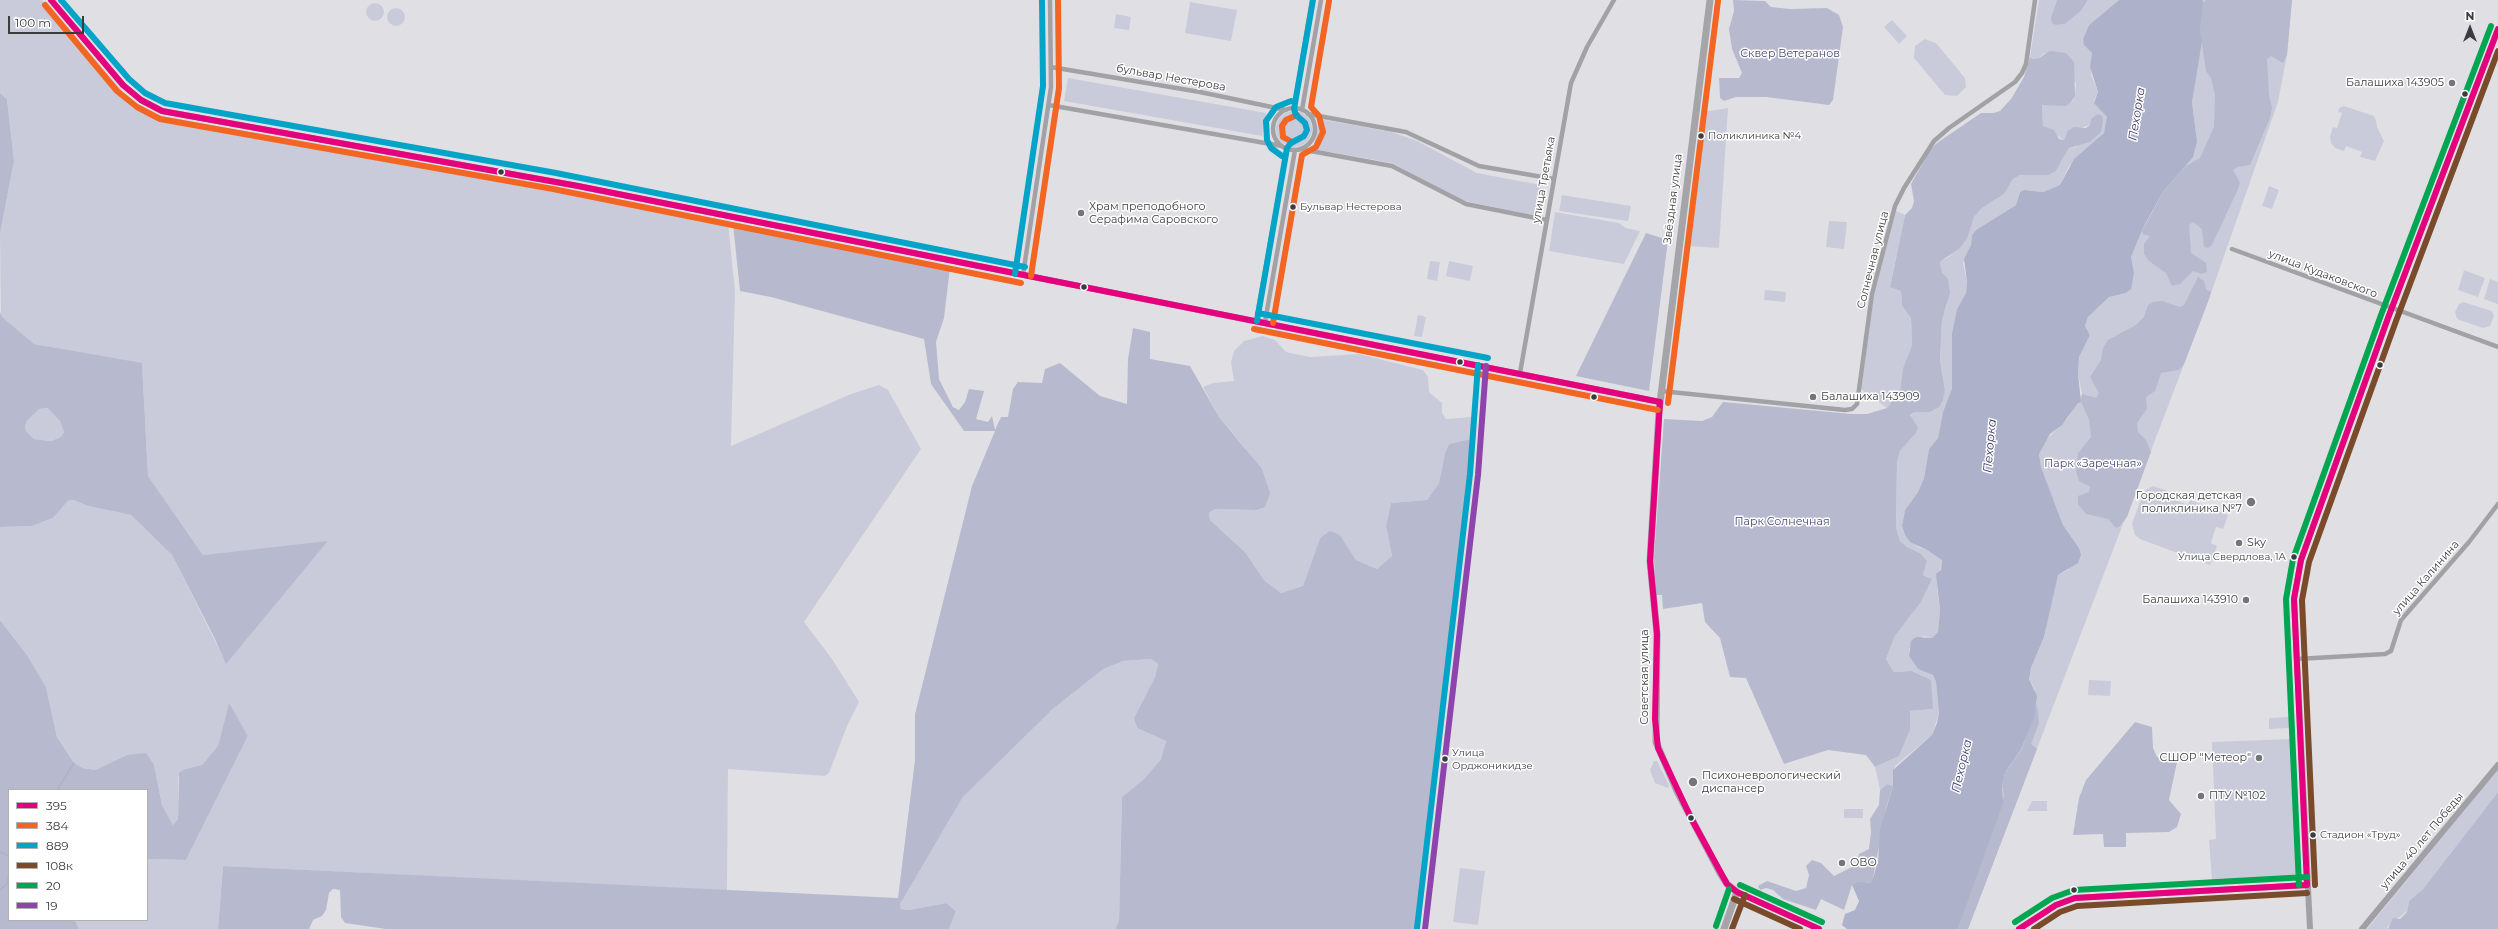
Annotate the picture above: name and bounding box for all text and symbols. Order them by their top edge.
scale bar [10,8,86,34]
north arrow [2450,8,2490,48]
text: N [2466,9,2474,23]
text: 100 m [15,15,51,30]
park label: Сквер Ветеранов [1740,47,1840,61]
street label: бульвар Нестерова [1115,62,1227,94]
place label: Балашиха 143905 [2346,76,2444,90]
marker: Балашиха 143905 [2447,78,2457,88]
water label: Пехорка [2126,86,2148,142]
unlabelled marker [2460,89,2470,99]
place label: Поликлиника №4 [1708,130,1801,142]
marker: Поликлиника №4 [1696,131,1706,141]
street label: улица Третьяка [1530,136,1558,224]
street label: Звёздная улица [1661,153,1685,245]
unlabelled marker [496,167,506,177]
place label: Храм преподобного Серафима Саровского [1089,200,1218,226]
place label: Бульвар Нестерова [1300,201,1402,213]
marker: Бульвар Нестерова [1288,202,1298,212]
marker: Храм преподобного Серафима Саровского [1076,208,1086,218]
street label: Солнечная улица [1854,210,1892,310]
street label: улица Кудаковского [2267,247,2379,301]
unlabelled marker [1079,282,1089,292]
unlabelled marker [1455,357,1465,367]
unlabelled marker [2375,360,2385,370]
place label: Балашиха 143909 [1821,390,1919,404]
unlabelled marker [1589,392,1599,402]
marker: Балашиха 143909 [1808,392,1818,402]
water label: Пехорка [1980,418,2000,474]
park label: Парк «Заречная» [2044,457,2142,471]
place label: Городская детская поликлиника №7 [2136,489,2242,515]
marker: Городская детская поликлиника №7 [2245,496,2257,508]
park label: Парк Солнечная [1734,515,1830,529]
place label: Sky [2247,536,2266,550]
marker: Sky [2234,538,2244,548]
street label: улица Калинина [2390,538,2462,618]
place label: Улица Свердлова, 1А [2178,551,2286,563]
marker: Улица Свердлова, 1А [2289,552,2299,562]
place label: Балашиха 143910 [2142,593,2238,607]
marker: Балашиха 143910 [2241,595,2251,605]
street label: Советская улица [1638,629,1652,725]
water label: Пехорка [1949,738,1975,794]
place label: Улица Орджоникидзе [1452,747,1533,770]
place label: СШОР "Метеор" [2160,751,2251,765]
marker: СШОР "Метеор" [2254,753,2264,763]
marker: Улица Орджоникидзе [1440,754,1450,764]
place label: Психоневрологический диспансер [1702,769,1841,795]
marker: Психоневрологический диспансер [1687,776,1699,788]
legend [8,789,148,921]
place label: ПТУ №102 [2209,789,2266,803]
street label: улица 40 лет Победы [2378,790,2466,892]
marker: ПТУ №102 [2196,791,2206,801]
text: 395 [46,798,67,813]
unlabelled marker [1686,813,1696,823]
text: 384 [46,818,68,833]
place label: Стадион «Труд» [2320,829,2400,841]
marker: Стадион «Труд» [2308,830,2318,840]
text: 889 [46,838,69,853]
place label: ОВО [1850,856,1877,870]
text: 108к [46,858,73,873]
marker: ОВО [1837,858,1847,868]
text: 20 [46,878,61,893]
unlabelled marker [2069,885,2079,895]
text: 19 [46,898,58,913]

